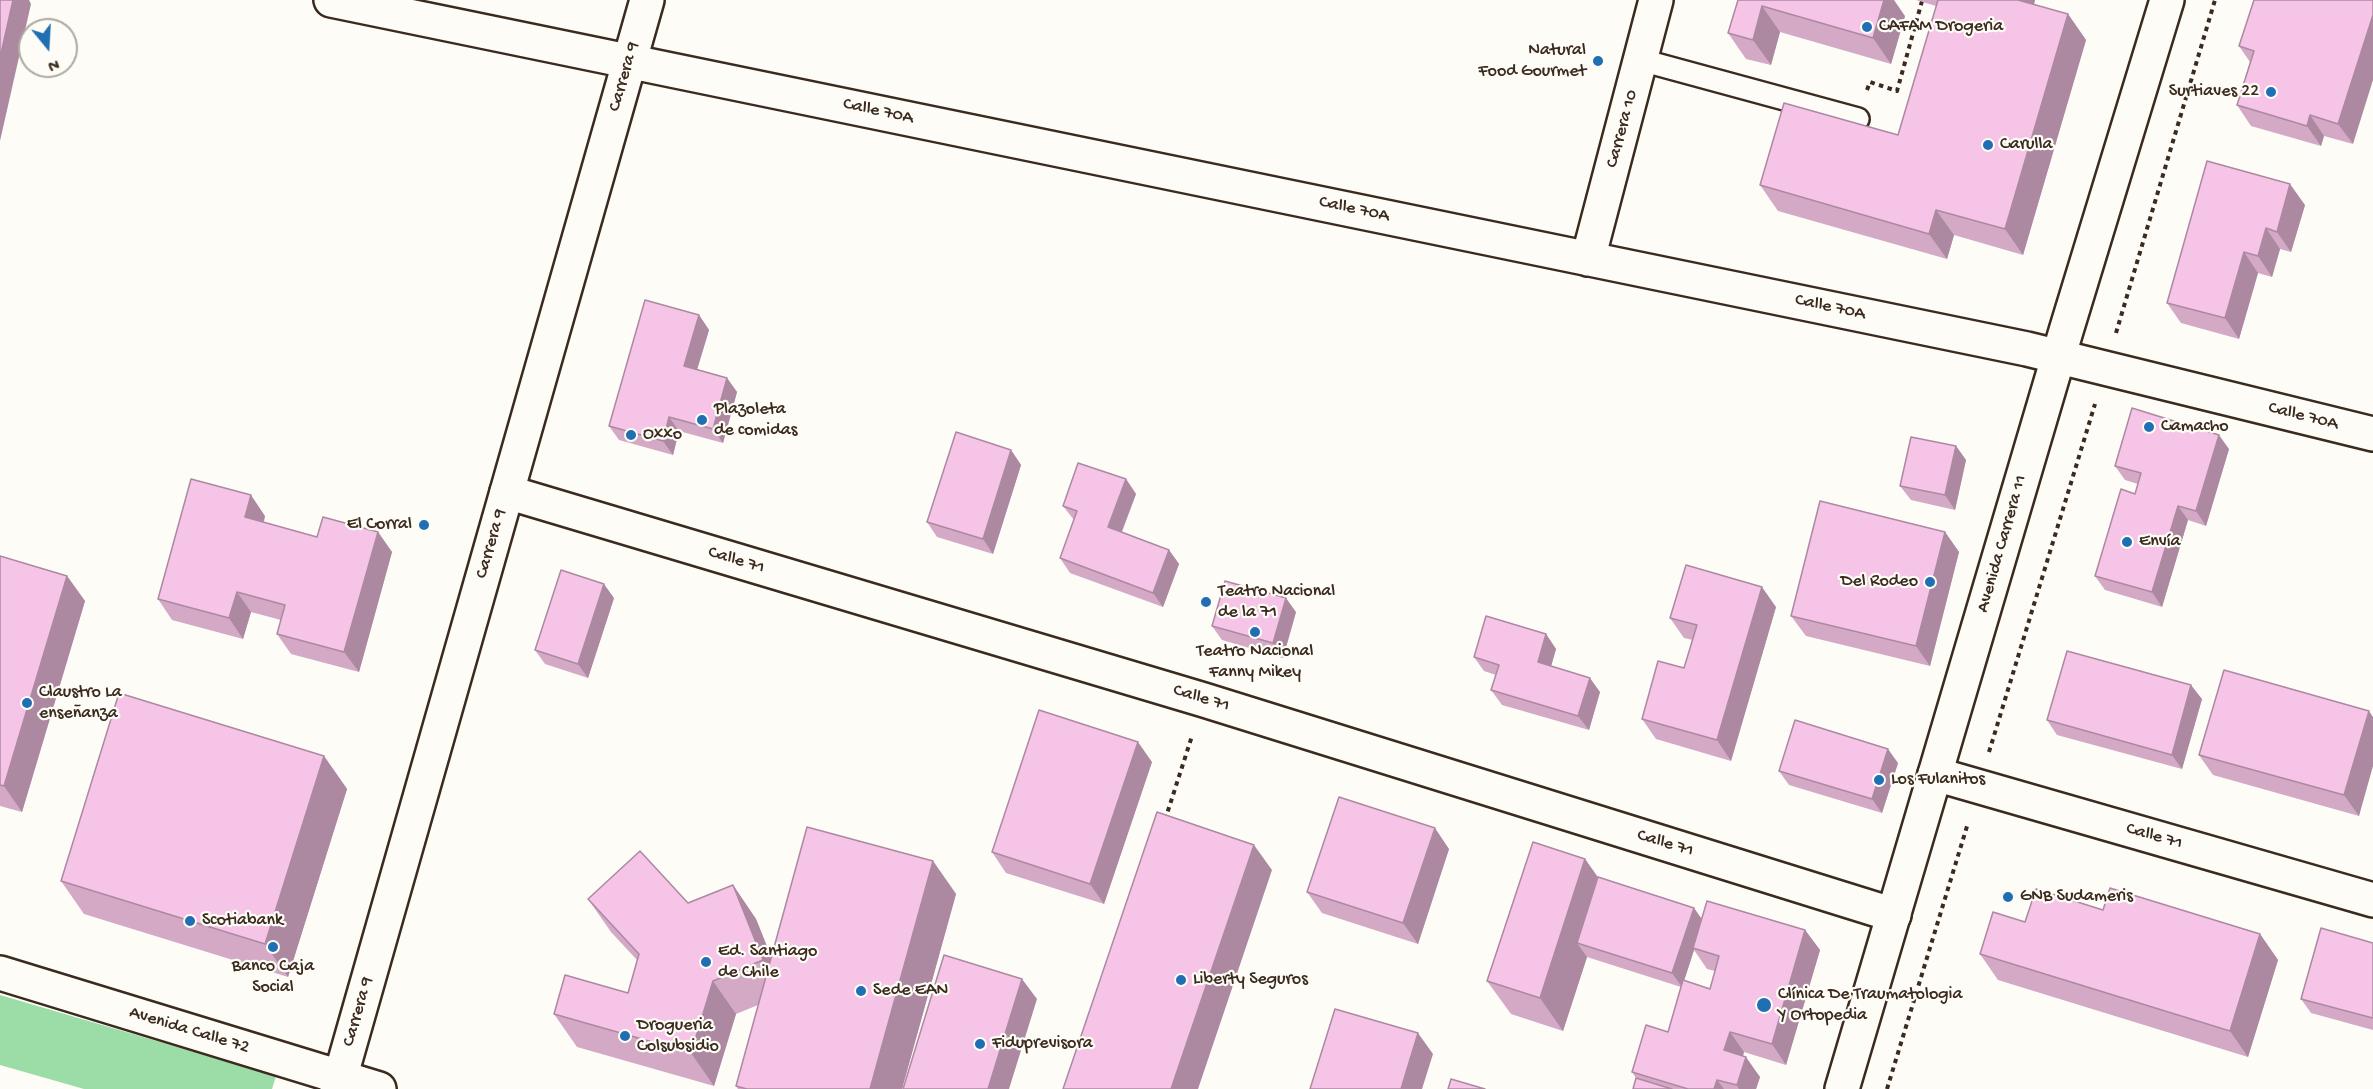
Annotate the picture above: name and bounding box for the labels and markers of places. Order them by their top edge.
place label: CAFAM Drogeria [1879,16,2003,38]
marker: CAFAM Drogeria [1860,20,1874,34]
place label: Natural Food Gourmet [1478,40,1586,82]
marker: Natural Food Gourmet [1591,54,1605,68]
place label: Surtiaves 22 [2169,81,2259,103]
marker: Surtiaves 22 [2264,85,2278,99]
place label: Carulla [2000,134,2052,156]
marker: Carulla [1981,138,1995,152]
place label: Plazoleta de comidas [714,399,797,442]
marker: Plazoleta de comidas [695,413,709,427]
place label: Camacho [2161,416,2229,438]
marker: Camacho [2142,420,2156,434]
place label: Oxxo [643,424,682,446]
marker: Oxxo [624,428,638,442]
place label: El Corral [347,514,412,536]
marker: El Corral [417,518,431,532]
place label: Envía [2139,531,2181,553]
marker: Envía [2120,535,2134,549]
place label: Del Rodeo [1841,571,1918,593]
marker: Del Rodeo [1923,575,1937,589]
place label: Teatro Nacional de la 71 [1218,581,1335,624]
marker: Teatro Nacional de la 71 [1199,595,1213,609]
marker: Teatro Nacional Fanny Mikey [1248,625,1262,639]
place label: Teatro Nacional Fanny Mikey [1196,641,1314,684]
place label: Claustro La enseñanza [39,682,122,724]
marker: Claustro La enseñanza [20,696,34,710]
place label: Los Fulanitos [1891,769,1985,791]
marker: Los Fulanitos [1872,773,1886,787]
place label: GNB Sudameris [2020,886,2133,908]
marker: GNB Sudameris [2001,890,2015,904]
place label: Scotiabank [202,910,283,932]
marker: Scotiabank [183,914,197,928]
marker: Banco Caja Social [266,940,280,954]
place label: Ed. Santiago de Chile [718,941,817,984]
marker: Ed. Santiago de Chile [699,955,713,969]
place label: Banco Caja Social [232,956,314,998]
place label: Liberty Seguros [1193,969,1308,991]
marker: Liberty Seguros [1174,973,1188,987]
place label: Sede EAN [873,980,948,1002]
marker: Sede EAN [854,984,868,998]
place label: Clínica De Traumatologia Y Ortopedia [1778,984,1962,1026]
marker: Clínica De Traumatologia Y Ortopedia [1755,996,1773,1014]
place label: Drogueria Colsubsidio [637,1015,719,1058]
marker: Drogueria Colsubsidio [618,1029,632,1043]
place label: Fiduprevisora [992,1033,1093,1055]
marker: Fiduprevisora [973,1037,987,1051]

